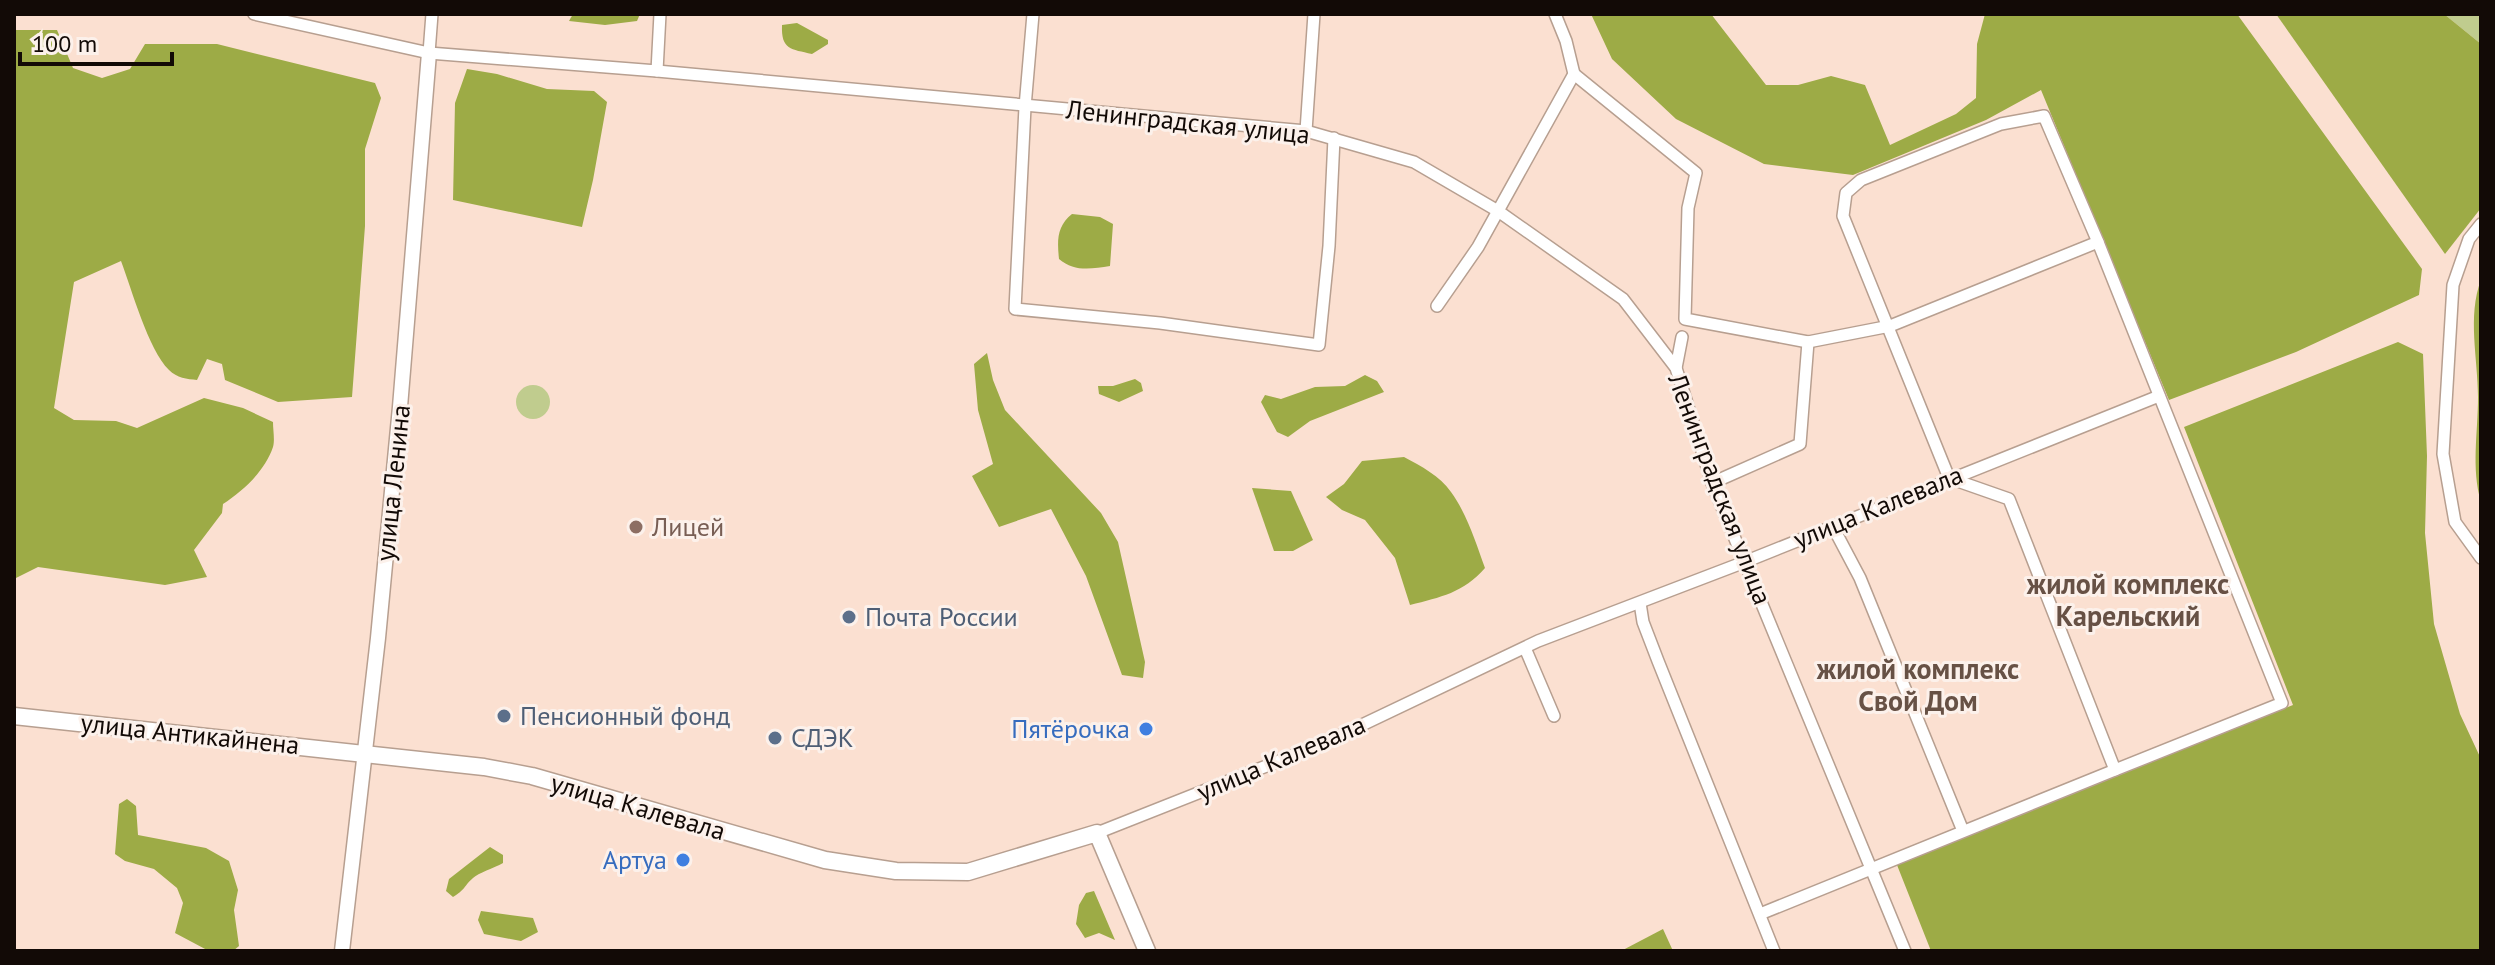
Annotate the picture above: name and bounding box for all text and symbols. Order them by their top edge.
scale bar [20,16,172,66]
text: 100 m [32,28,97,59]
street label: Ленинградская улица [1064,92,1312,151]
street label: Ленинградская улица [1661,368,1780,609]
street label: улица Ленина [368,403,417,563]
street label: улица Калевала [1788,458,1967,556]
place label: Лицей [651,510,724,543]
marker: Лицей [627,518,645,536]
district label: жилой комплекс Карельский [2026,565,2229,634]
place label: Почта России [865,600,1018,633]
marker: Почта России [840,608,858,626]
district label: жилой комплекс Свой Дом [1816,650,2019,719]
place label: Пенсионный фонд [520,699,730,732]
street label: улица Антикайнена [79,706,301,761]
marker: Пенсионный фонд [495,707,513,725]
street label: улица Калевала [1192,707,1370,808]
place label: Пятёрочка [1011,712,1130,745]
marker: Пятёрочка [1137,720,1155,738]
place label: СДЭК [791,721,854,754]
marker: СДЭК [766,729,784,747]
street label: улица Калевала [547,766,729,847]
place label: Артуа [603,843,667,876]
marker: Артуа [674,851,692,869]

